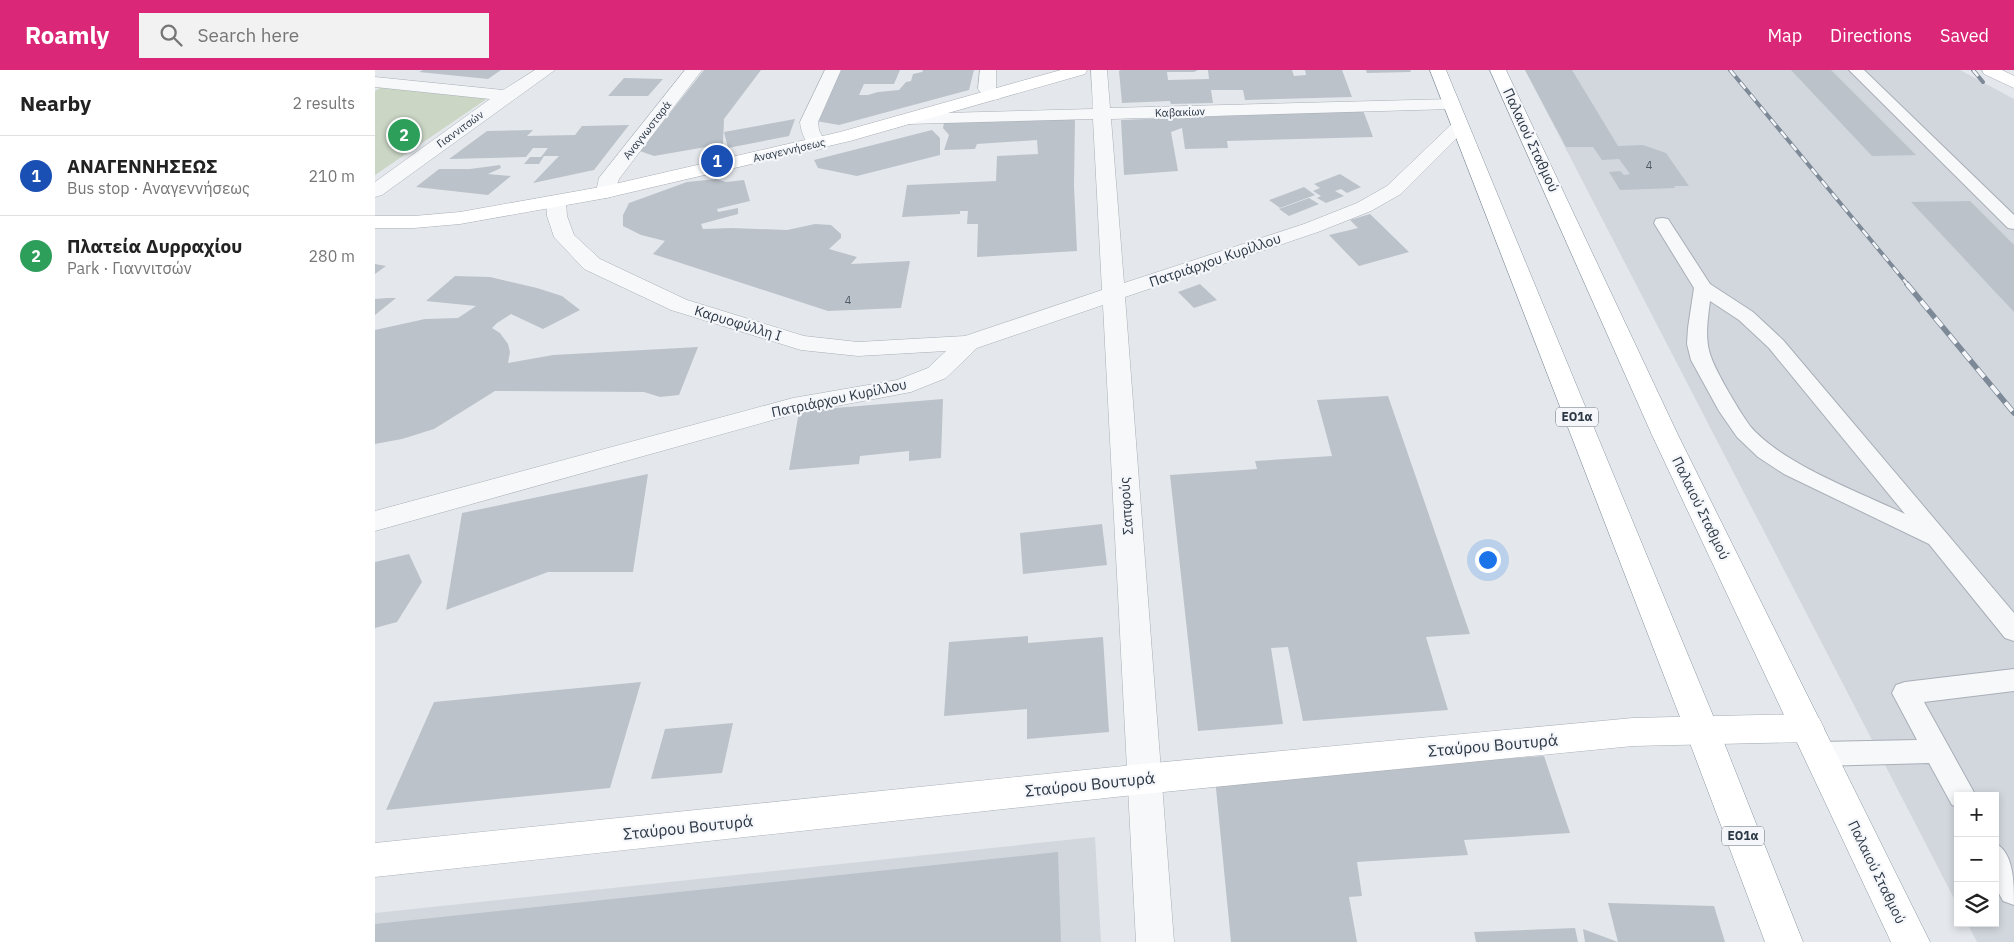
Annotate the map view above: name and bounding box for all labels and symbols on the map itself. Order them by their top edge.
street label: Παλαιού Σταθμού [1499,85,1563,195]
street label: Αναγνωσταρά [620,98,674,162]
street label: Καβακίων [1155,104,1206,120]
street label: Γιαννιτσών [434,107,487,151]
pin: 2 [388,116,420,154]
street label: Αναγεννήσεως [751,135,827,165]
pin: 1 [701,142,733,180]
house number: 4 [1646,158,1653,172]
street label: Πατριάρχου Κυρίλλου [1147,229,1283,291]
house number: 4 [845,293,852,307]
street label: Καρυοφύλλη Ι [692,301,784,345]
street label: Πατριάρχου Κυρίλλου [770,375,908,421]
road number: ΕΟ1α [1556,408,1598,427]
street label: Παλαιού Σταθμού [1668,453,1734,563]
street label: Σαπφούς [1115,476,1137,536]
your location [1475,547,1501,573]
street label: Σταύρου Βουτυρά [1427,729,1559,761]
street label: Σταύρου Βουτυρά [1024,767,1156,801]
street label: Σταύρου Βουτυρά [622,810,754,844]
street label: Παλαιού Σταθμού [1844,817,1910,927]
road number: ΕΟ1α [1722,826,1764,846]

